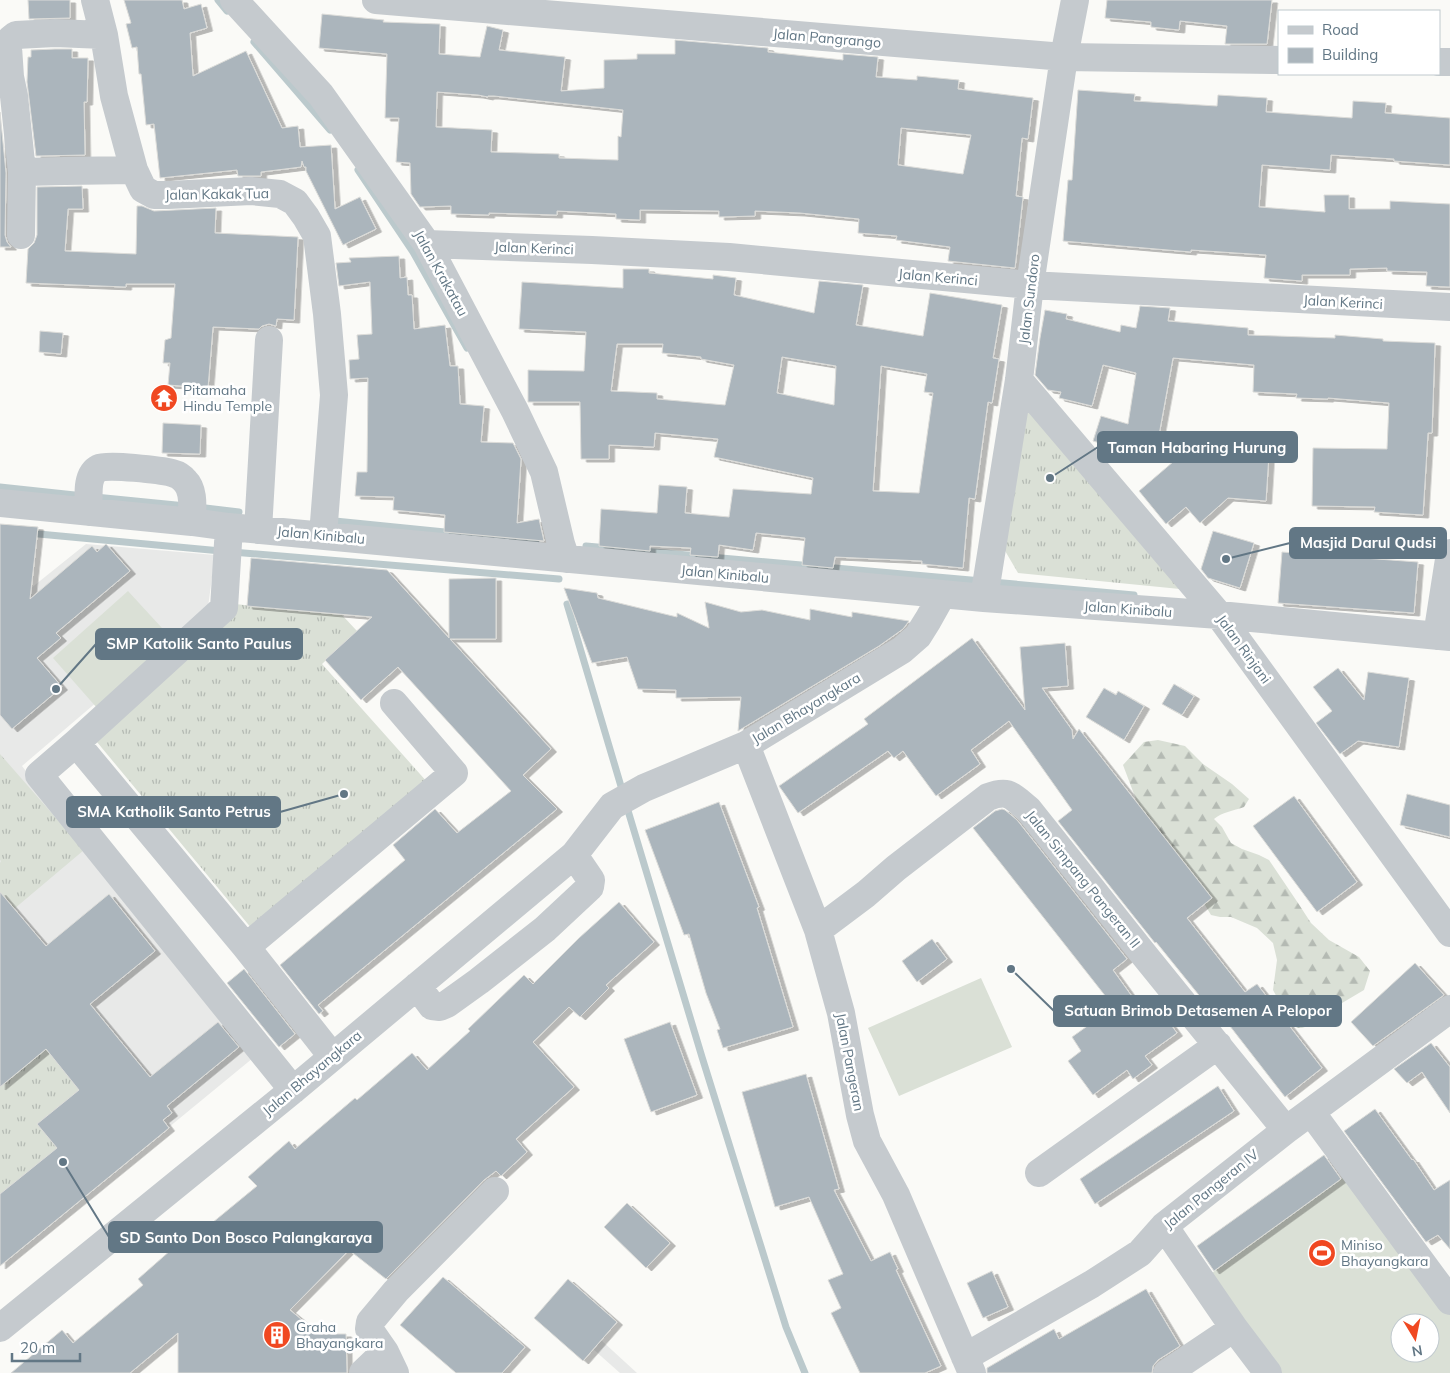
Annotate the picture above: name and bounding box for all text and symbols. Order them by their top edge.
legend [1278,10,1440,75]
text: Road [1322,20,1359,39]
street label: Jalan Pangrango [772,24,882,52]
text: Building [1322,45,1378,64]
street label: Jalan Kakak Tua [165,184,269,204]
street label: Jalan Krakatau [410,227,472,319]
street label: Jalan Kerinci [494,238,574,258]
street label: Jalan Sundoro [1015,253,1043,345]
street label: Jalan Kerinci [897,265,979,289]
street label: Jalan Kerinci [1303,291,1383,313]
place label: Pitamaha Hindu Temple [183,381,272,415]
temple icon: Pitamaha Hindu Temple [149,383,179,413]
callout: Taman Habaring Hurung [1098,432,1297,462]
text: Taman Habaring Hurung [1108,438,1286,457]
street label: Jalan Kinibalu [276,522,366,548]
callout: Masjid Darul Qudsi [1290,528,1446,558]
text: Masjid Darul Qudsi [1300,533,1436,552]
street label: Jalan Kinibalu [680,561,770,587]
street label: Jalan Kinibalu [1083,597,1173,621]
street label: Jalan Rinjani [1213,611,1275,687]
callout: SMP Katolik Santo Paulus [96,629,302,659]
text: SMP Katolik Santo Paulus [106,634,292,653]
street label: Jalan Bhayangkara [748,668,864,748]
callout: SMA Katholik Santo Petrus [67,797,280,827]
text: SMA Katholik Santo Petrus [77,802,271,821]
street label: Jalan Simpang Pangeran II [1022,806,1144,952]
callout: Satuan Brimob Detasemen A Pelopor [1054,996,1341,1026]
text: Satuan Brimob Detasemen A Pelopor [1064,1001,1332,1020]
street label: Jalan Pangeran [832,1011,868,1113]
street label: Jalan Bhayangkara [259,1026,365,1120]
street label: Jalan Pangeran IV [1160,1145,1262,1233]
callout: SD Santo Don Bosco Palangkaraya [109,1222,382,1252]
text: SD Santo Don Bosco Palangkaraya [120,1228,372,1247]
place label: Miniso Bhayangkara [1341,1236,1428,1270]
sports icon: Miniso Bhayangkara [1307,1238,1337,1268]
north arrow [1390,1313,1440,1363]
place label: Graha Bhayangkara [296,1318,383,1352]
building icon: Graha Bhayangkara [262,1320,292,1350]
scale bar [12,1330,80,1362]
text: 20 m [20,1338,55,1357]
text: N [1410,1341,1424,1361]

